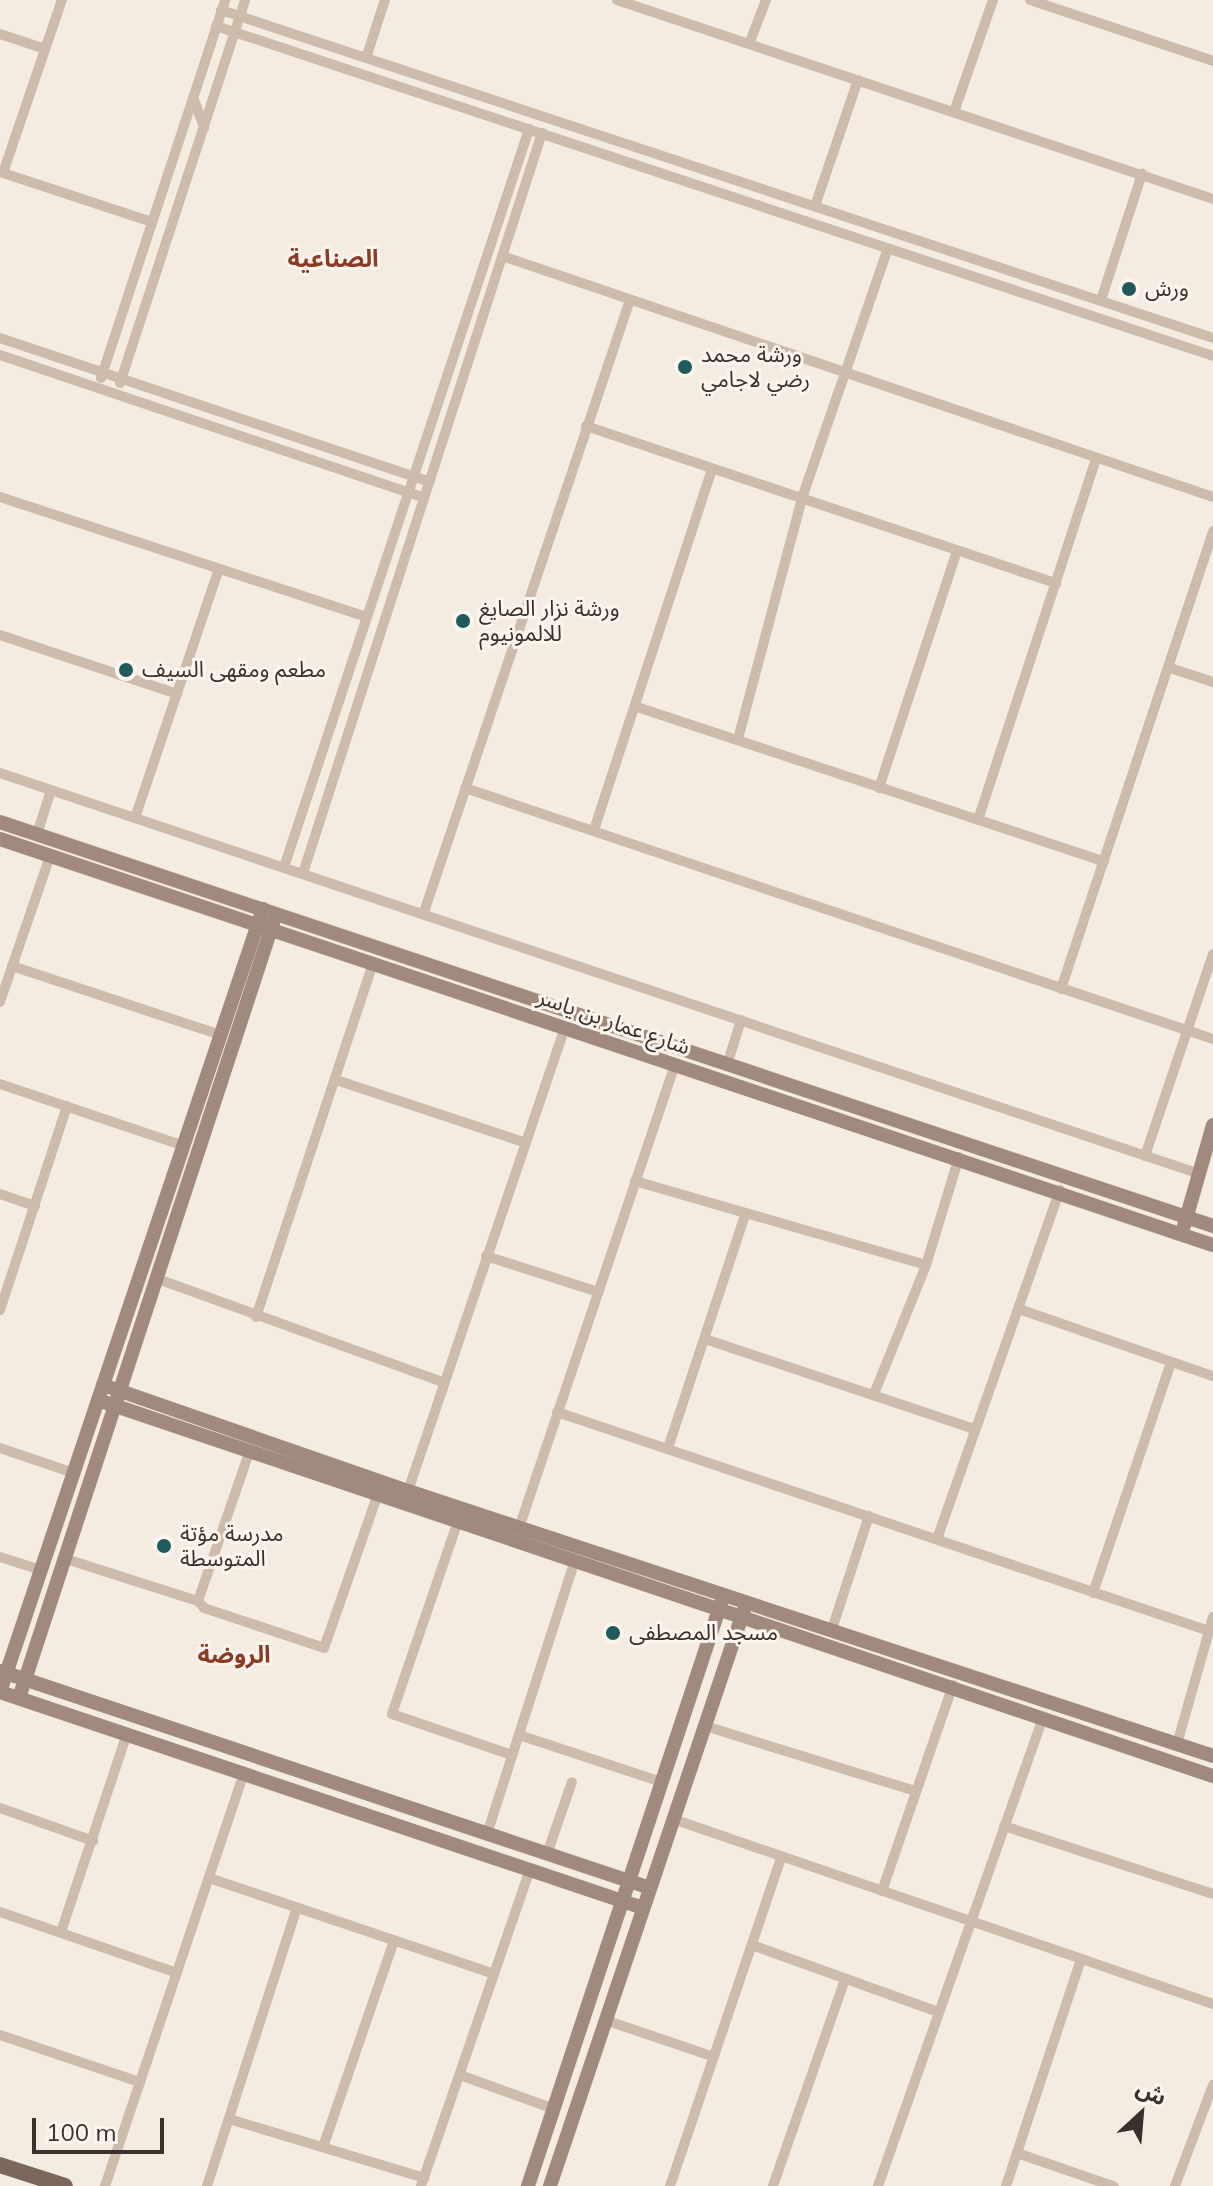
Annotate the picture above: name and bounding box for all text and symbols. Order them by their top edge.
district label: الصناعية [287,245,379,273]
place label: ورش [1145,276,1189,302]
marker: ورش [1120,280,1138,298]
place label: ورشة محمد رضي لاجامي [701,341,810,392]
marker: ورشة محمد رضي لاجامي [676,358,694,376]
place label: ورشة نزار الصايغ للالمونيوم [479,595,620,646]
marker: ورشة نزار الصايغ للالمونيوم [454,612,472,630]
place label: مطعم ومقهى السيف [142,657,326,683]
marker: مطعم ومقهى السيف [117,661,135,679]
street label: شارع عمار بن ياسر [534,984,694,1060]
place label: مدرسة مؤتة المتوسطة [180,1520,284,1572]
marker: مدرسة مؤتة المتوسطة [155,1537,173,1555]
place label: مسجد المصطفى [629,1620,778,1646]
marker: مسجد المصطفى [604,1624,622,1642]
district label: الروضة [197,1641,271,1669]
text: ش [1132,2073,1171,2112]
north arrow [1101,2074,1181,2154]
scale bar [36,2102,168,2152]
text: 100 m [46,2117,117,2147]

